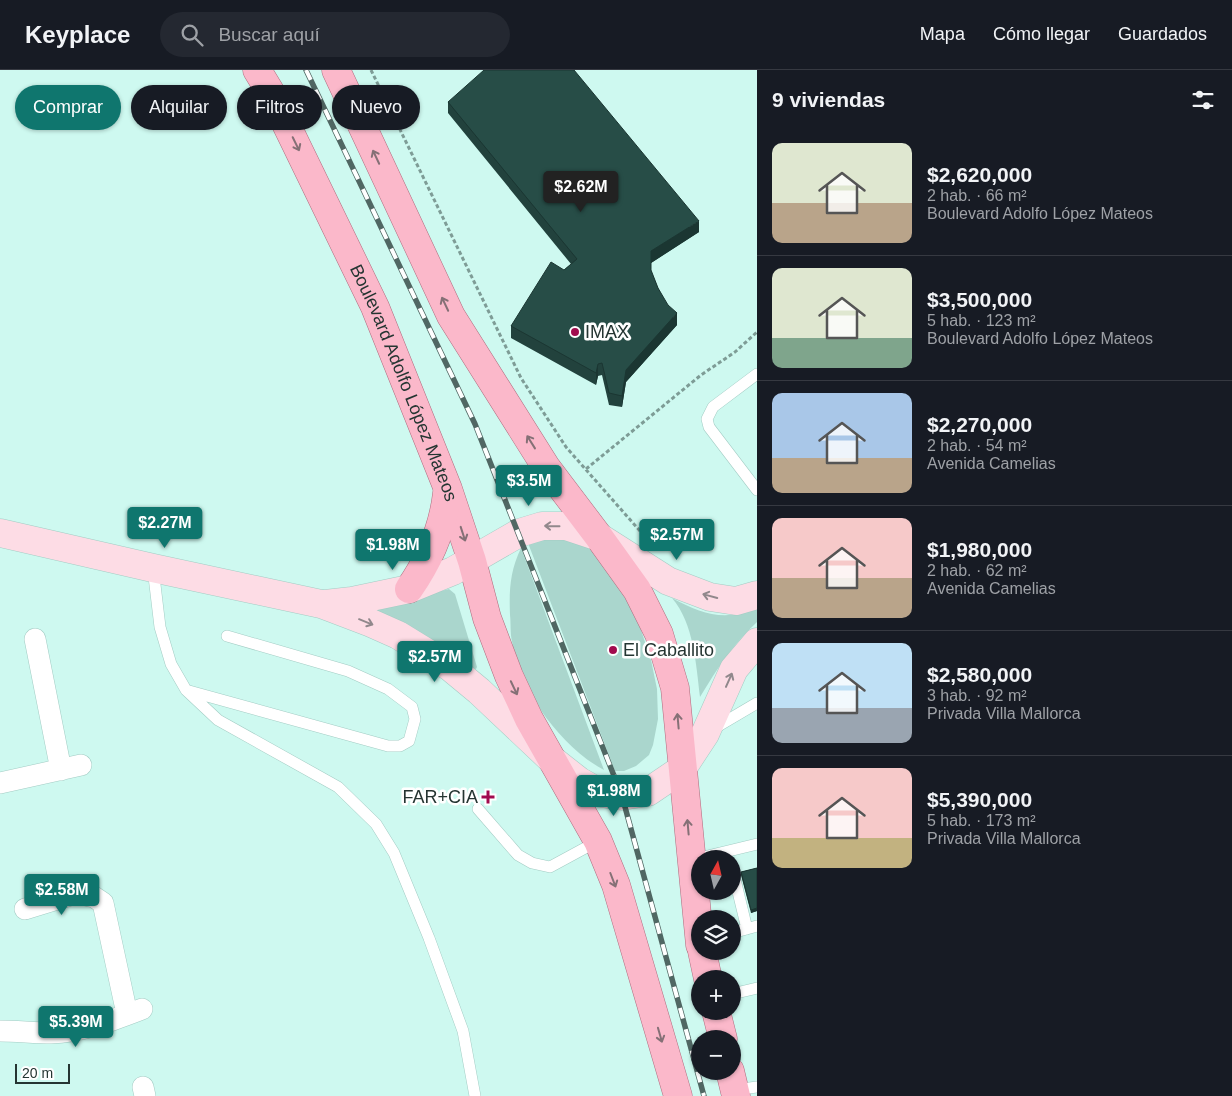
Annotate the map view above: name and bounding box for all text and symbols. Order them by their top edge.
search box [160,12,510,57]
text: Keyplace [25,21,130,48]
icon: search [178,21,206,49]
text: Buscar aquí [218,24,320,45]
text: Mapa [920,24,965,44]
text: Cómo llegar [993,24,1090,44]
text: Guardados [1118,24,1207,44]
chip: Comprar [15,85,121,130]
chip: Alquilar [131,85,227,130]
chip: Filtros [237,85,322,130]
chip: Nuevo [332,85,420,130]
icon: filters [1189,86,1217,114]
text: 9 viviendas [772,88,885,111]
one-way arrow [292,136,301,151]
one-way arrow [371,150,381,165]
icon: home [812,163,872,223]
text: $2,620,000 [927,163,1032,186]
pin: $2.62M [540,170,622,213]
text: $2.62M [554,178,608,195]
text: 2 hab. · 66 m² [927,187,1027,204]
text: Boulevard Adolfo López Mateos [927,205,1153,222]
street label: Boulevard Adolfo López Mateos [346,261,461,504]
icon: home [812,288,872,348]
text: $3,500,000 [927,288,1032,311]
one-way arrow [440,297,450,312]
text: 5 hab. · 123 m² [927,312,1036,329]
place label: IMAX [585,322,629,342]
marker: IMAX [569,326,581,338]
text: Boulevard Adolfo López Mateos [927,330,1153,347]
icon: home [812,413,872,473]
text: $2,270,000 [927,413,1032,436]
one-way arrow [525,436,535,450]
text: 2 hab. · 54 m² [927,437,1027,454]
text: Avenida Camelias [927,455,1056,472]
pin: $3.5M [494,464,564,507]
text: $3.5M [507,472,551,489]
pin: $2.27M [124,506,206,549]
text: $2.27M [138,514,192,531]
pin: $2.57M [636,518,718,561]
one-way arrow [544,521,560,531]
one-way arrow [459,526,468,542]
text: $2.57M [650,526,704,543]
pin: $1.98M [352,528,434,571]
text: $1.98M [366,536,420,553]
icon: home [812,538,872,598]
text: $1,980,000 [927,538,1032,561]
text: 2 hab. · 62 m² [927,562,1027,579]
text: Avenida Camelias [927,580,1056,597]
one-way arrow [702,591,718,600]
one-way arrow [358,617,373,627]
pin: $2.57M [394,640,476,683]
place label: El Caballito [623,640,714,660]
marker: El Caballito [607,644,619,656]
text: $2.57M [408,648,462,665]
icon: home [812,663,872,723]
text: $2,580,000 [927,663,1032,686]
one-way arrow [725,673,735,688]
one-way arrow [510,680,520,695]
text: 3 hab. · 92 m² [927,687,1027,704]
text: Privada Villa Mallorca [927,705,1081,722]
one-way arrow [673,713,683,729]
pin: $1.98M [573,774,655,817]
text: $1.98M [587,782,641,799]
place label: FAR+CIA [402,787,478,807]
icon: home [812,788,872,848]
text: $5,390,000 [927,788,1032,811]
marker: FAR+CIA [482,791,494,803]
text: 5 hab. · 173 m² [927,812,1036,829]
one-way arrow [683,819,693,835]
text: Privada Villa Mallorca [927,830,1081,847]
north arrow [691,850,741,900]
map controls [691,850,741,1080]
one-way arrow [610,872,619,887]
pin: $2.58M [21,874,103,916]
text: $2.58M [35,881,89,898]
button: layers [691,910,741,960]
button: + [691,970,741,1020]
pin: $5.39M [35,1006,117,1048]
text: $5.39M [49,1013,103,1030]
one-way arrow [655,1027,665,1043]
button: − [691,1030,741,1080]
scale bar [15,1061,70,1084]
text: 20 m [22,1065,53,1081]

